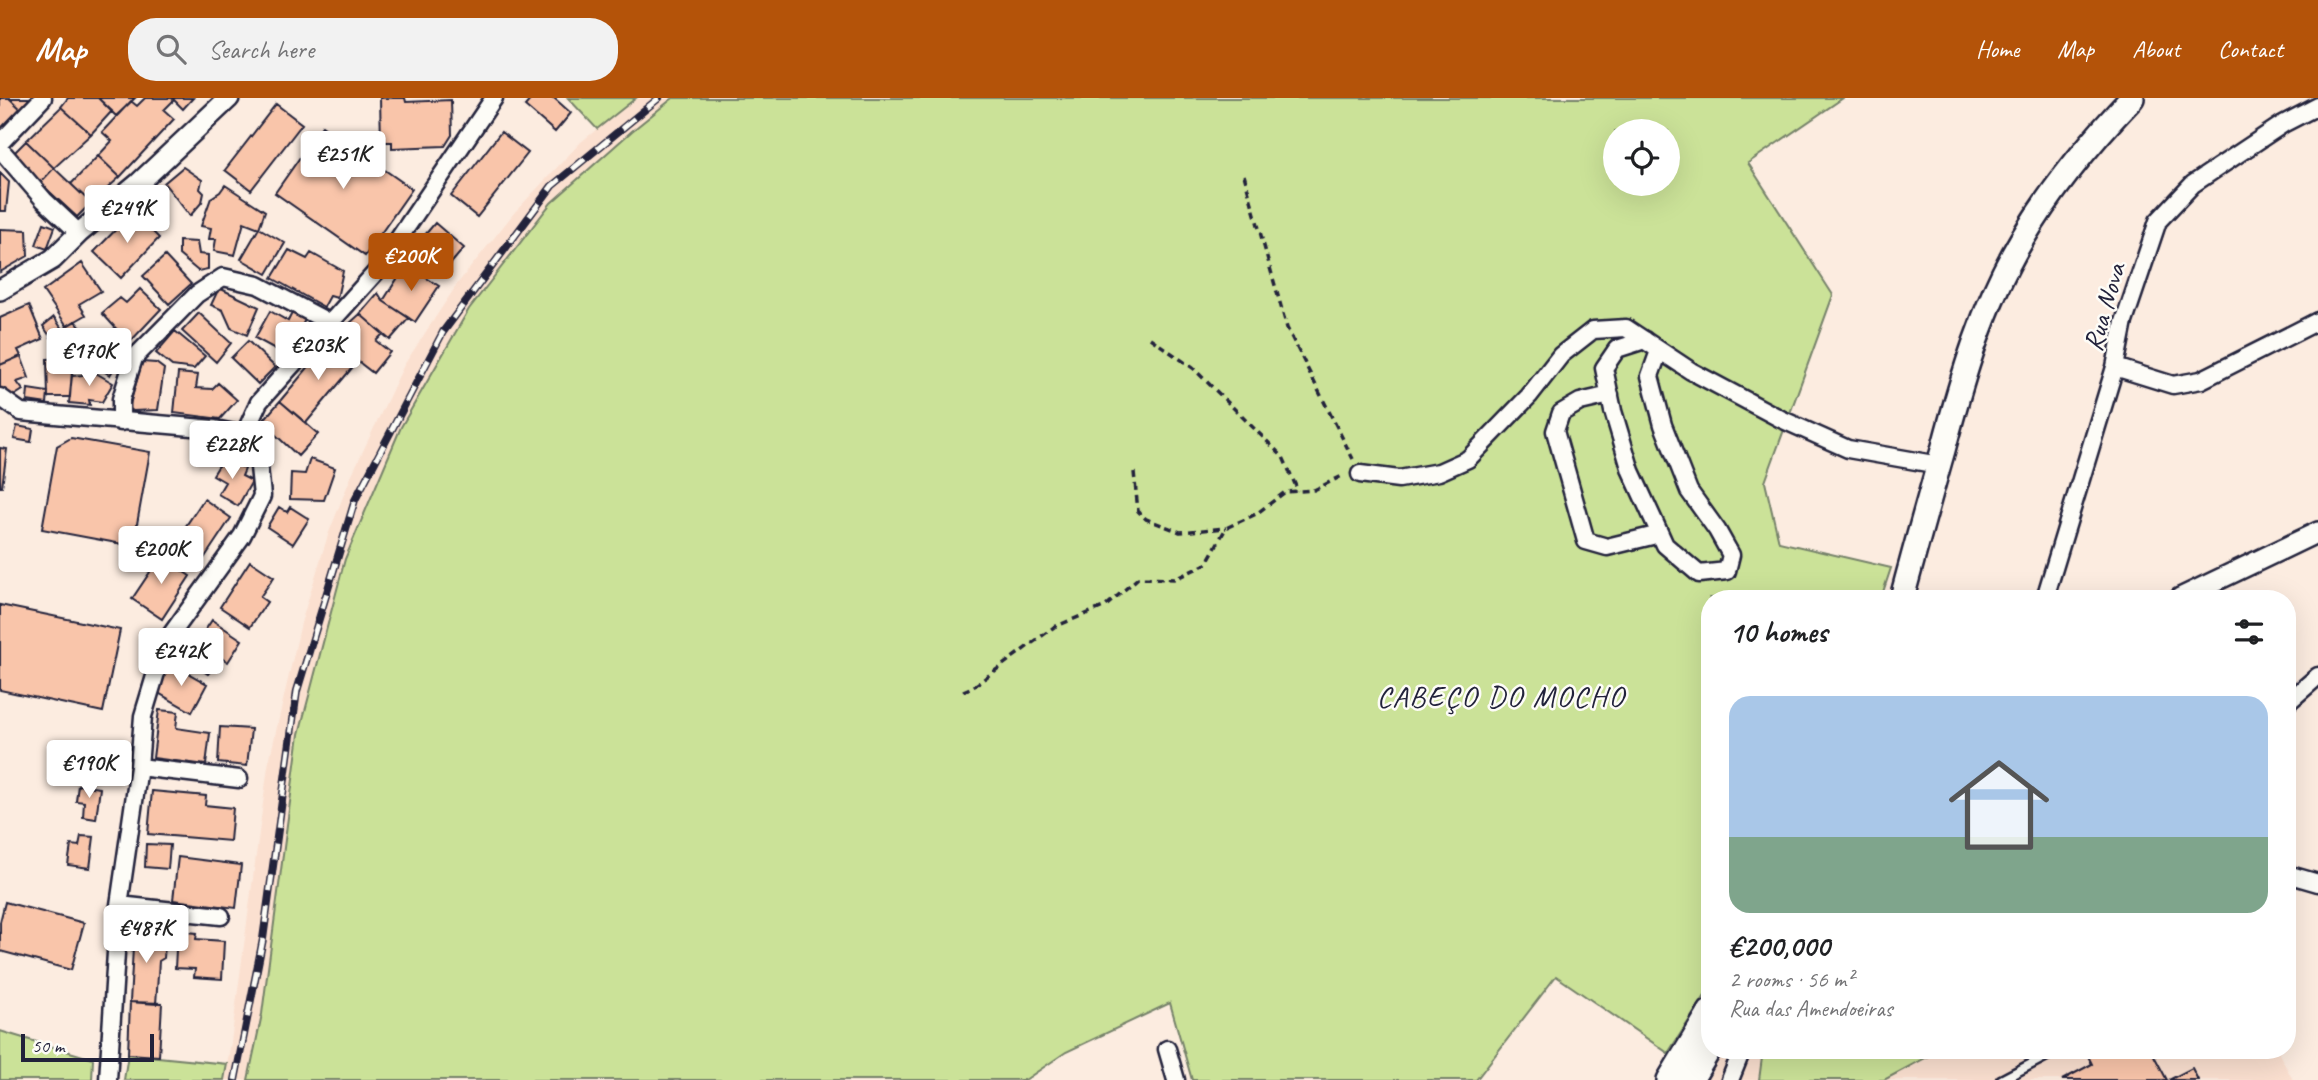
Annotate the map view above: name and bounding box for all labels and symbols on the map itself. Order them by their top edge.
pin: €251K [294,132,392,191]
pin: €249K [78,186,176,245]
pin: €200K [362,234,460,293]
street label: Rua Nova [2075,257,2134,355]
pin: €203K [269,322,367,382]
pin: €170K [40,328,138,388]
pin: €228K [183,422,281,481]
pin: €200K [112,526,210,586]
pin: €242K [132,628,230,688]
district label: CABEÇO DO MOCHO [1377,677,1626,715]
pin: €190K [40,740,138,800]
pin: €487K [97,906,195,965]
scale bar [21,1031,154,1063]

